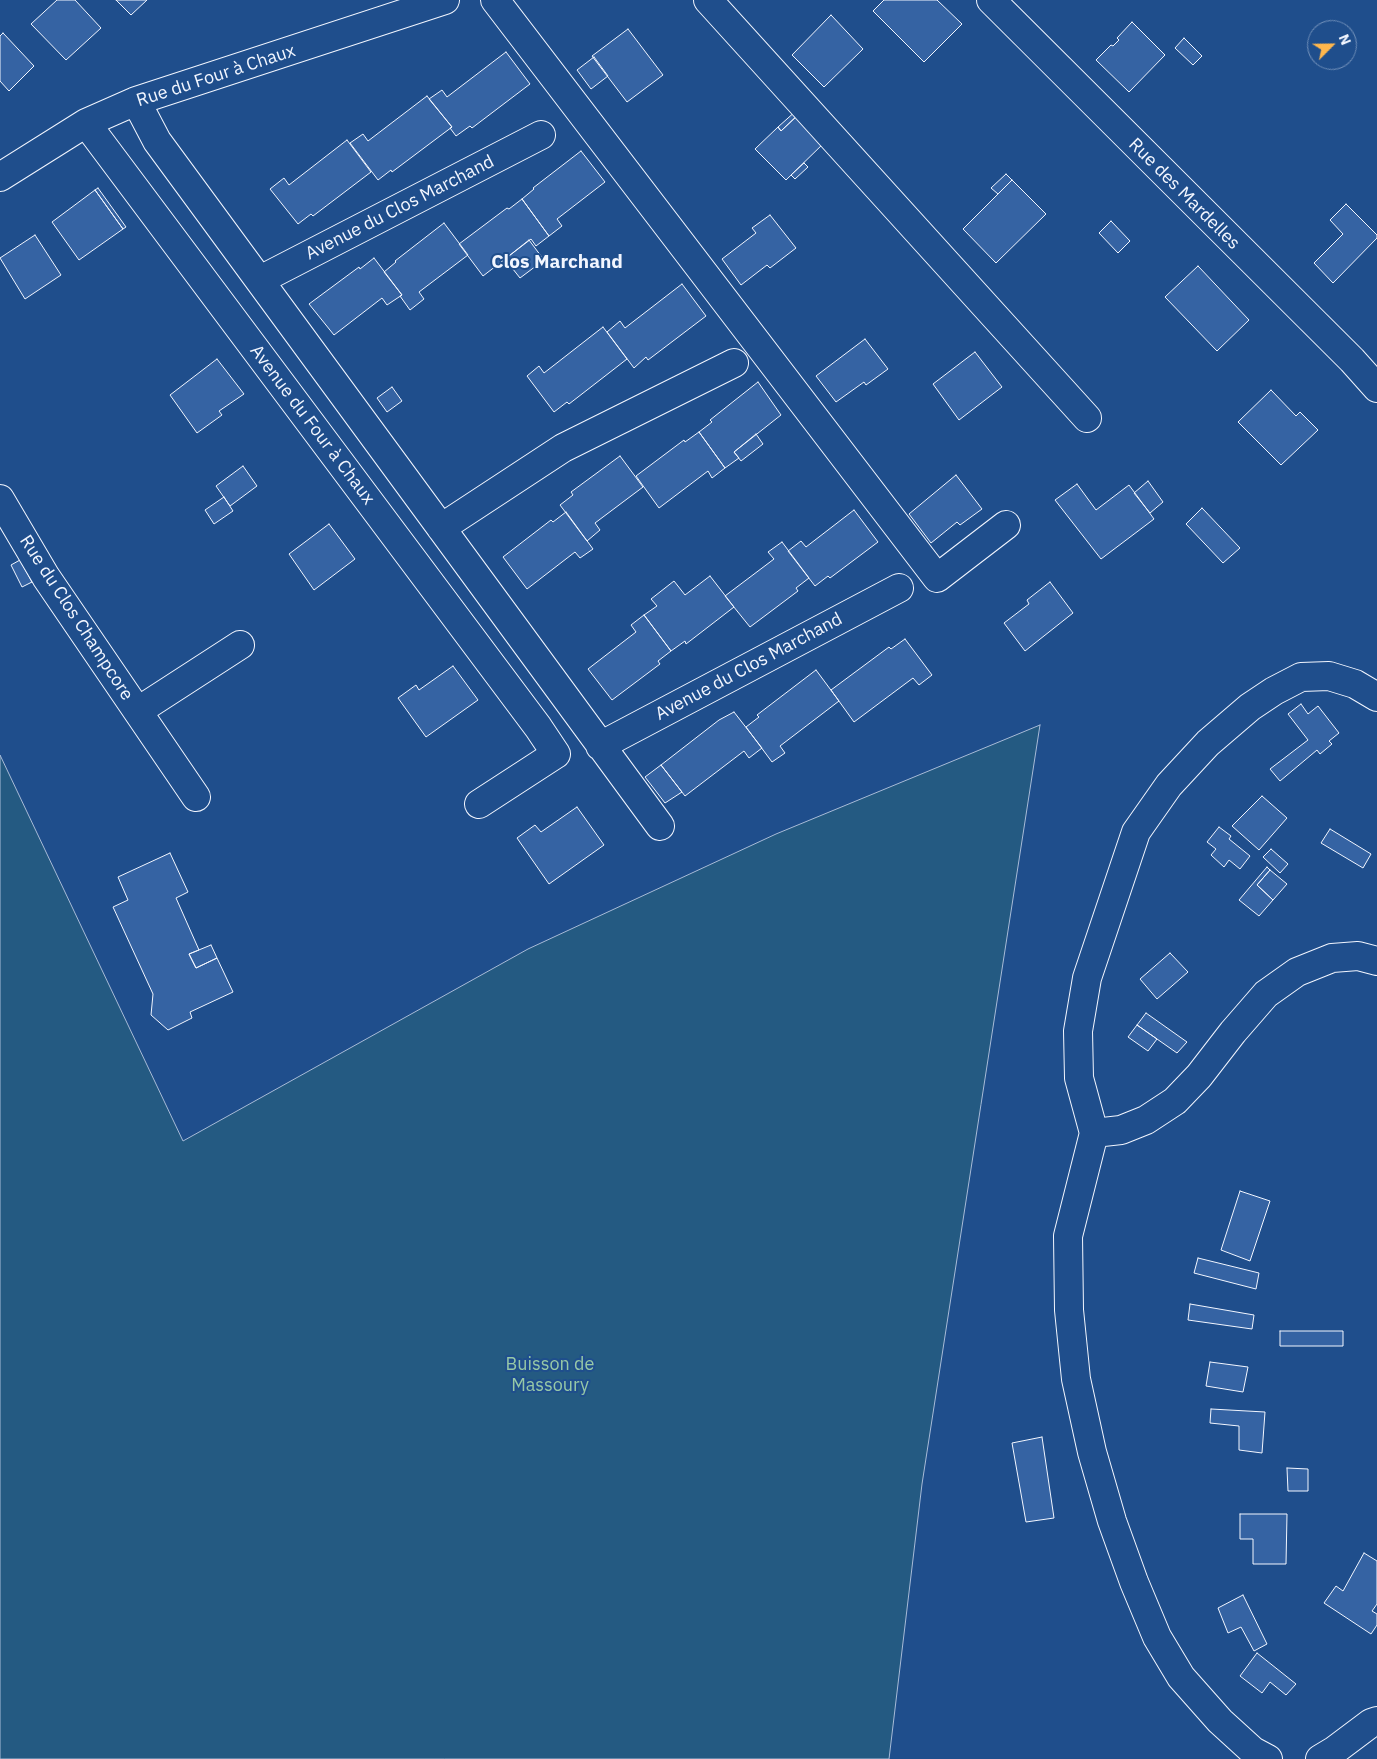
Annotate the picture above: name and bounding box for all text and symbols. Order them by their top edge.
north arrow [1307,20,1357,70]
text: N [1335,31,1355,48]
street label: Rue du Four à Chaux [134,40,298,112]
street label: Rue des Mardelles [1124,134,1244,254]
street label: Avenue du Clos Marchand [302,151,498,265]
district label: Clos Marchand [491,252,623,274]
street label: Avenue du Four à Chaux [245,341,379,509]
street label: Rue du Clos Champcore [15,531,137,705]
street label: Avenue du Clos Marchand [652,608,846,726]
park label: Buisson de Massoury [506,1354,594,1396]

